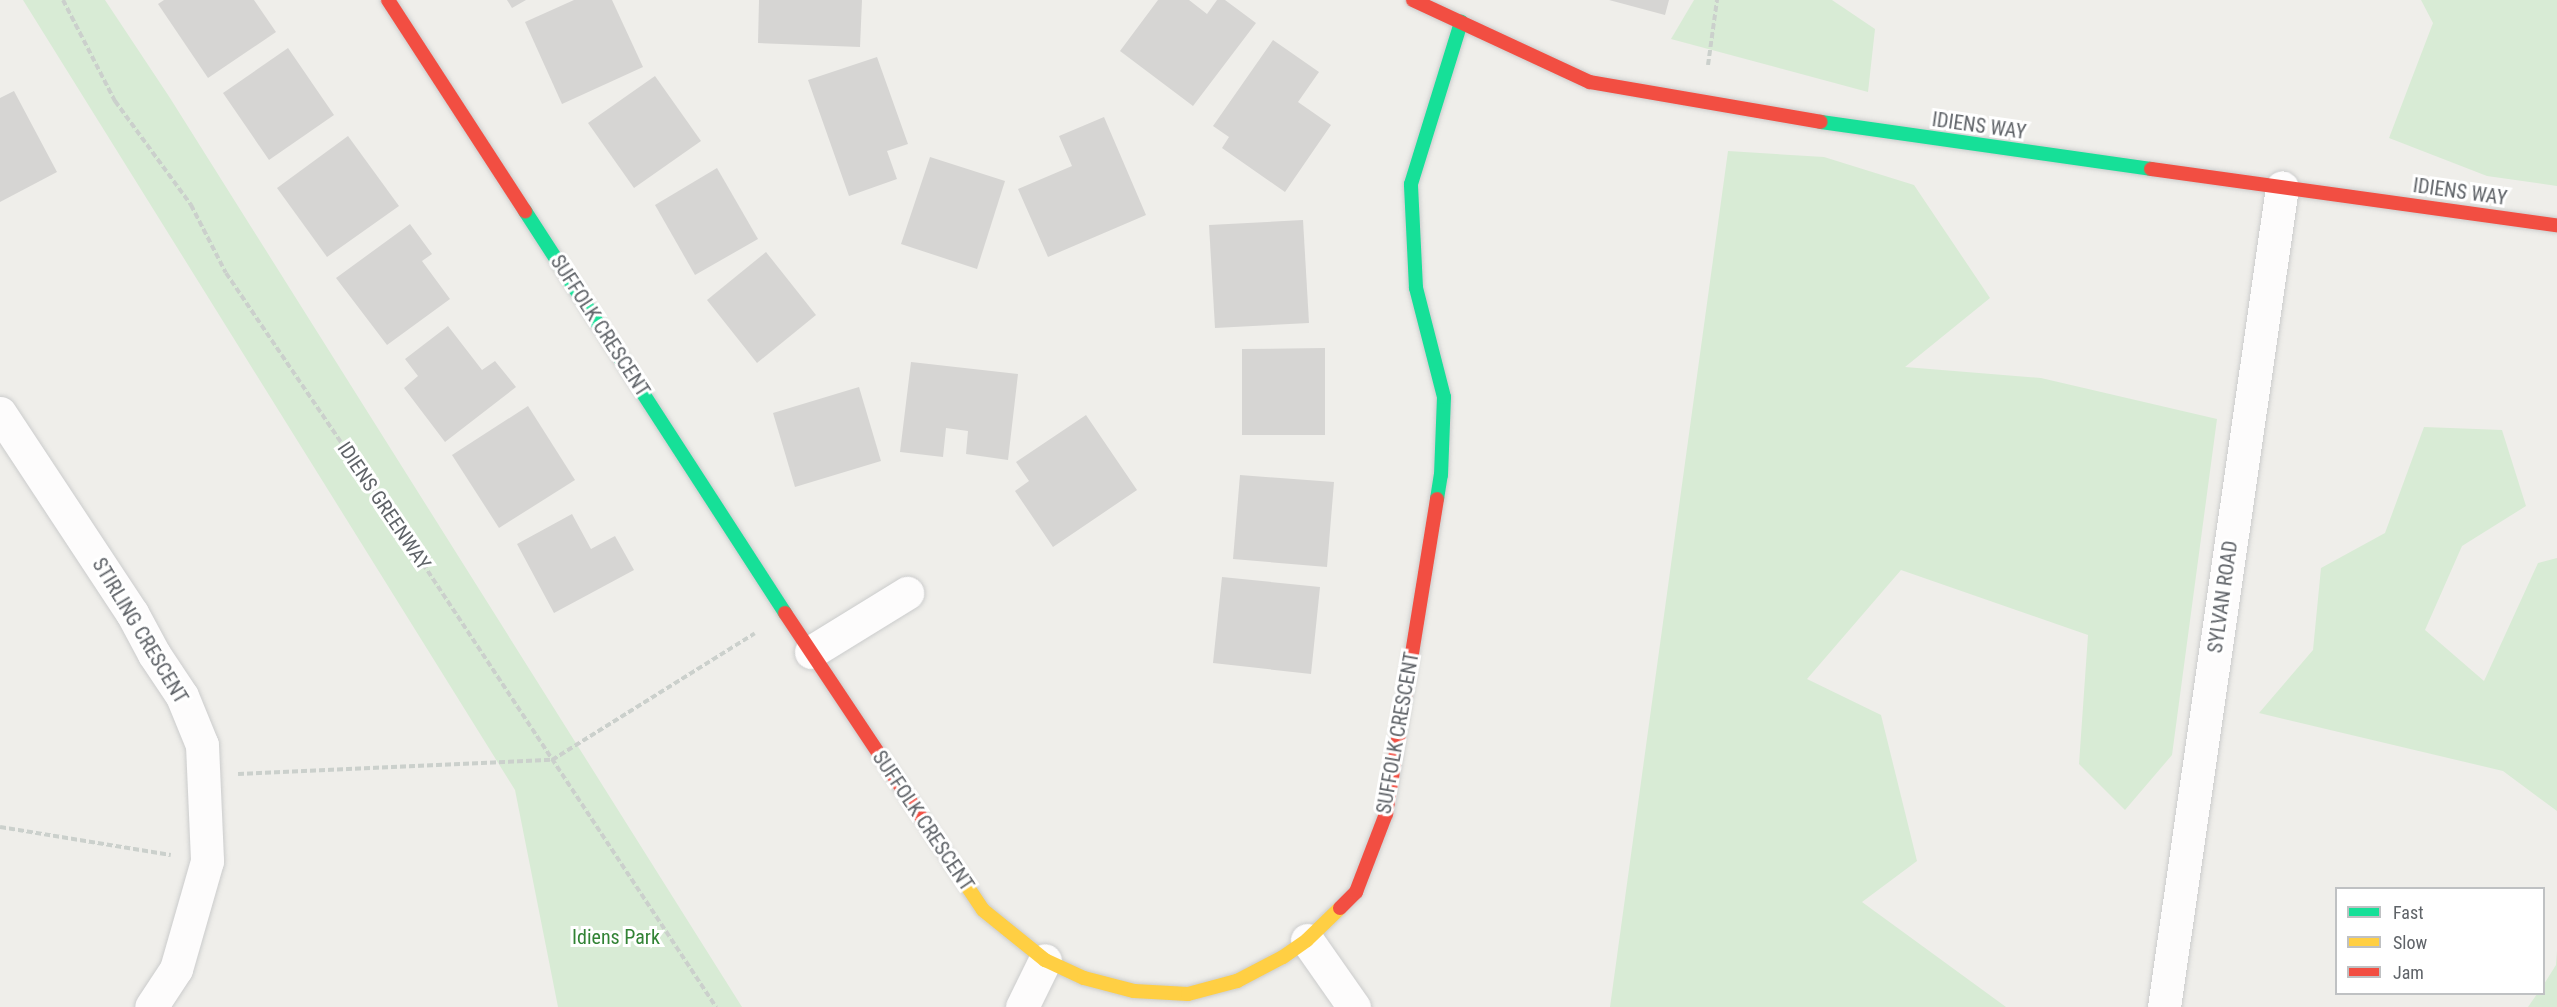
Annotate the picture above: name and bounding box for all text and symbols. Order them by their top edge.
street label: IDIENS WAY [1930,108,2028,144]
street label: IDIENS WAY [2411,174,2509,210]
street label: SUFFOLK CRESCENT [545,251,655,401]
street label: IDIENS GREENWAY [332,437,436,575]
street label: SYLVAN ROAD [2203,539,2243,655]
street label: STIRLING CRESCENT [87,554,193,708]
street label: SUFFOLK CRESCENT [1372,650,1424,816]
street label: SUFFOLK CRESCENT [867,746,979,896]
legend [2335,887,2545,995]
text: Fast [2393,902,2424,923]
park label: Idiens Park [572,925,660,949]
text: Slow [2393,932,2427,953]
text: Jam [2393,962,2424,983]

